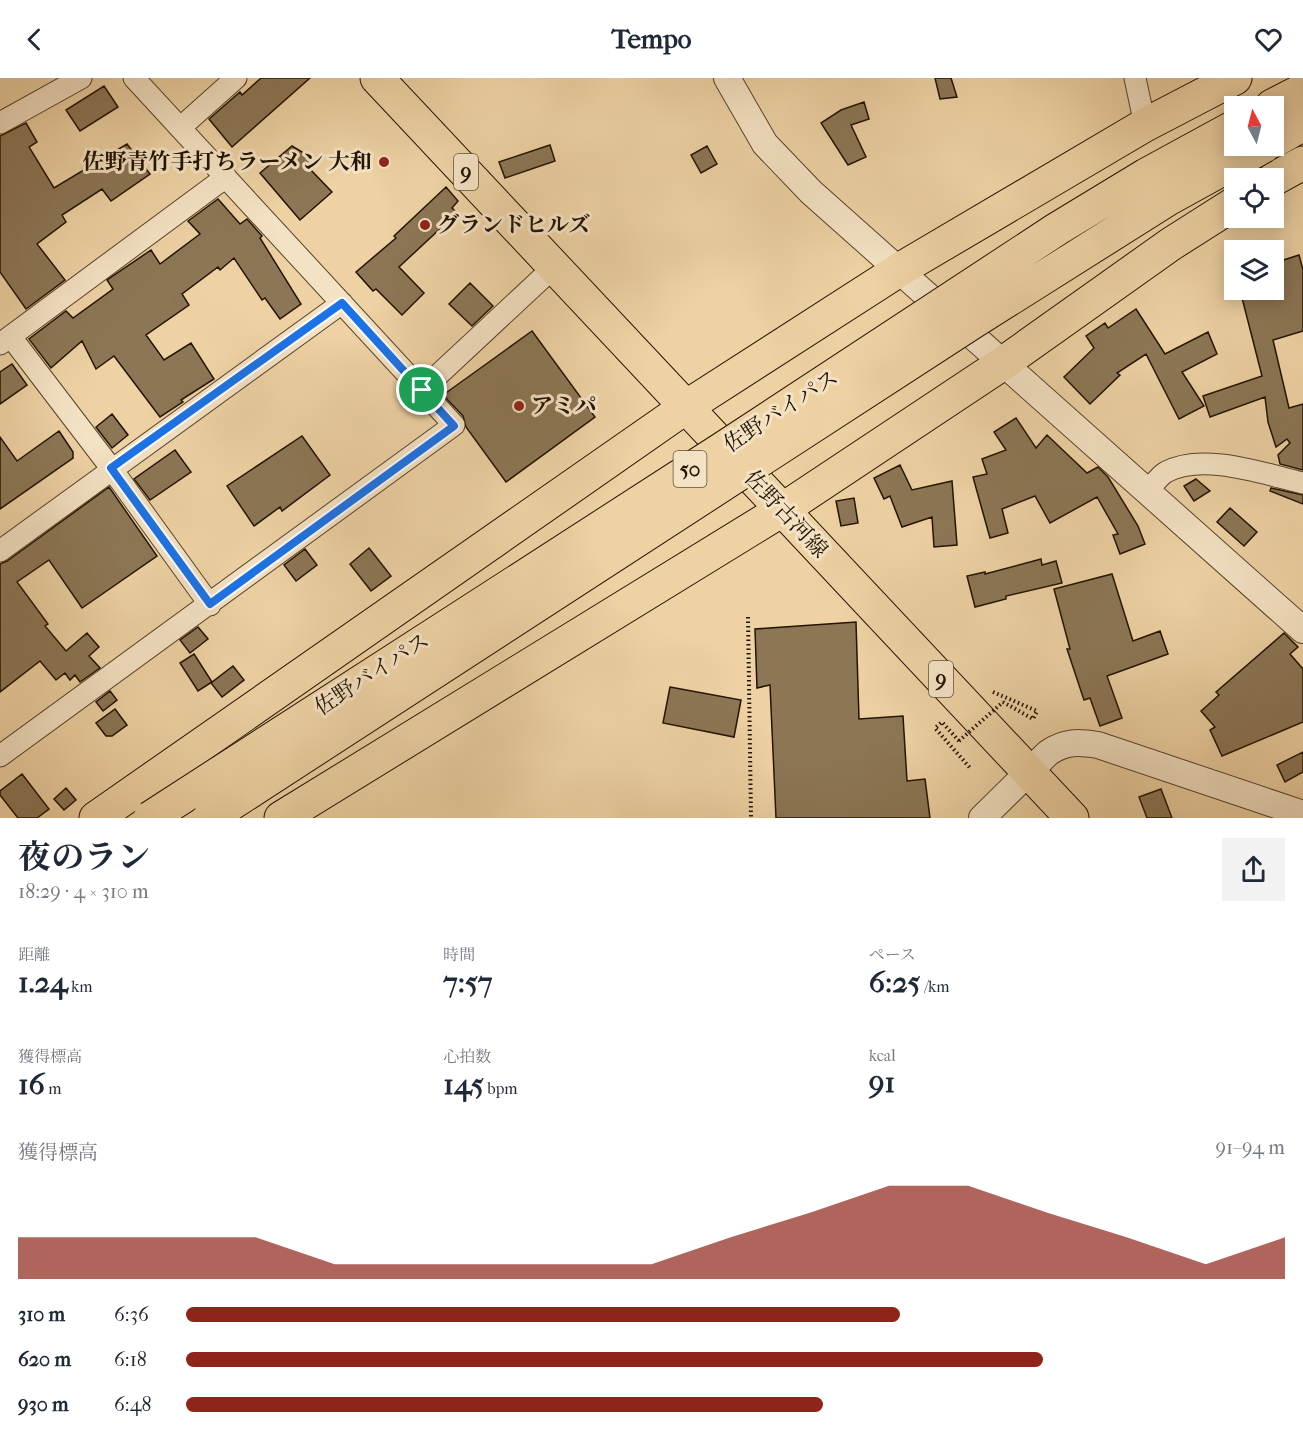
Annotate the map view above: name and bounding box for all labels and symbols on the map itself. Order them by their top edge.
north arrow [1224,96,1284,156]
place label: 佐野青竹手打ちラーメン 大和 [82,149,372,175]
road number: 9 [454,154,478,190]
marker: 佐野青竹手打ちラーメン 大和 [377,155,391,169]
place label: グランドヒルズ [437,212,590,238]
marker: グランドヒルズ [418,218,432,232]
pin [396,364,447,415]
street label: 佐野バイパス [719,364,843,458]
place label: アミパ [531,393,597,419]
marker: アミパ [512,399,526,413]
road number: 50 [674,451,706,487]
street label: 佐野古河線 [739,465,833,563]
street label: 佐野バイパス [310,627,434,721]
road number: 9 [929,661,953,697]

